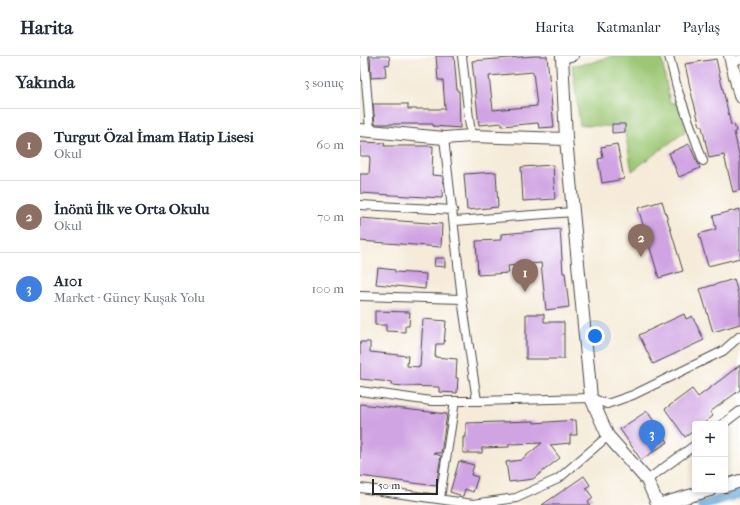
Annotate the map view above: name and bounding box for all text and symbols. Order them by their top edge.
text: Harita [20,17,73,39]
text: Harita [535,19,574,36]
text: Katmanlar [596,19,661,36]
text: Paylaş [683,19,720,36]
text: Yakında [16,72,75,92]
text: 3 sonuç [304,75,344,90]
text: Turgut Özal İmam Hatip Lisesi [54,128,254,146]
text: 1 [27,137,31,152]
text: 60 m [316,137,344,152]
text: Okul [54,146,82,161]
text: İnönü İlk ve Orta Okulu [54,200,209,218]
text: 2 [26,209,32,224]
text: 70 m [317,209,344,224]
text: Okul [54,218,82,233]
pin: 2 [628,224,654,257]
pin: 1 [512,259,538,292]
text: A101 [54,272,83,290]
text: 3 [26,281,32,296]
text: 100 m [311,281,344,296]
text: Market · Güney Kuşak Yolu [54,290,205,305]
your location [585,326,605,346]
pin: 3 [639,420,665,453]
map controls [692,421,728,493]
button: + [692,421,728,457]
button: − [692,457,728,493]
scale bar [372,477,438,496]
text: 50 m [378,479,400,492]

